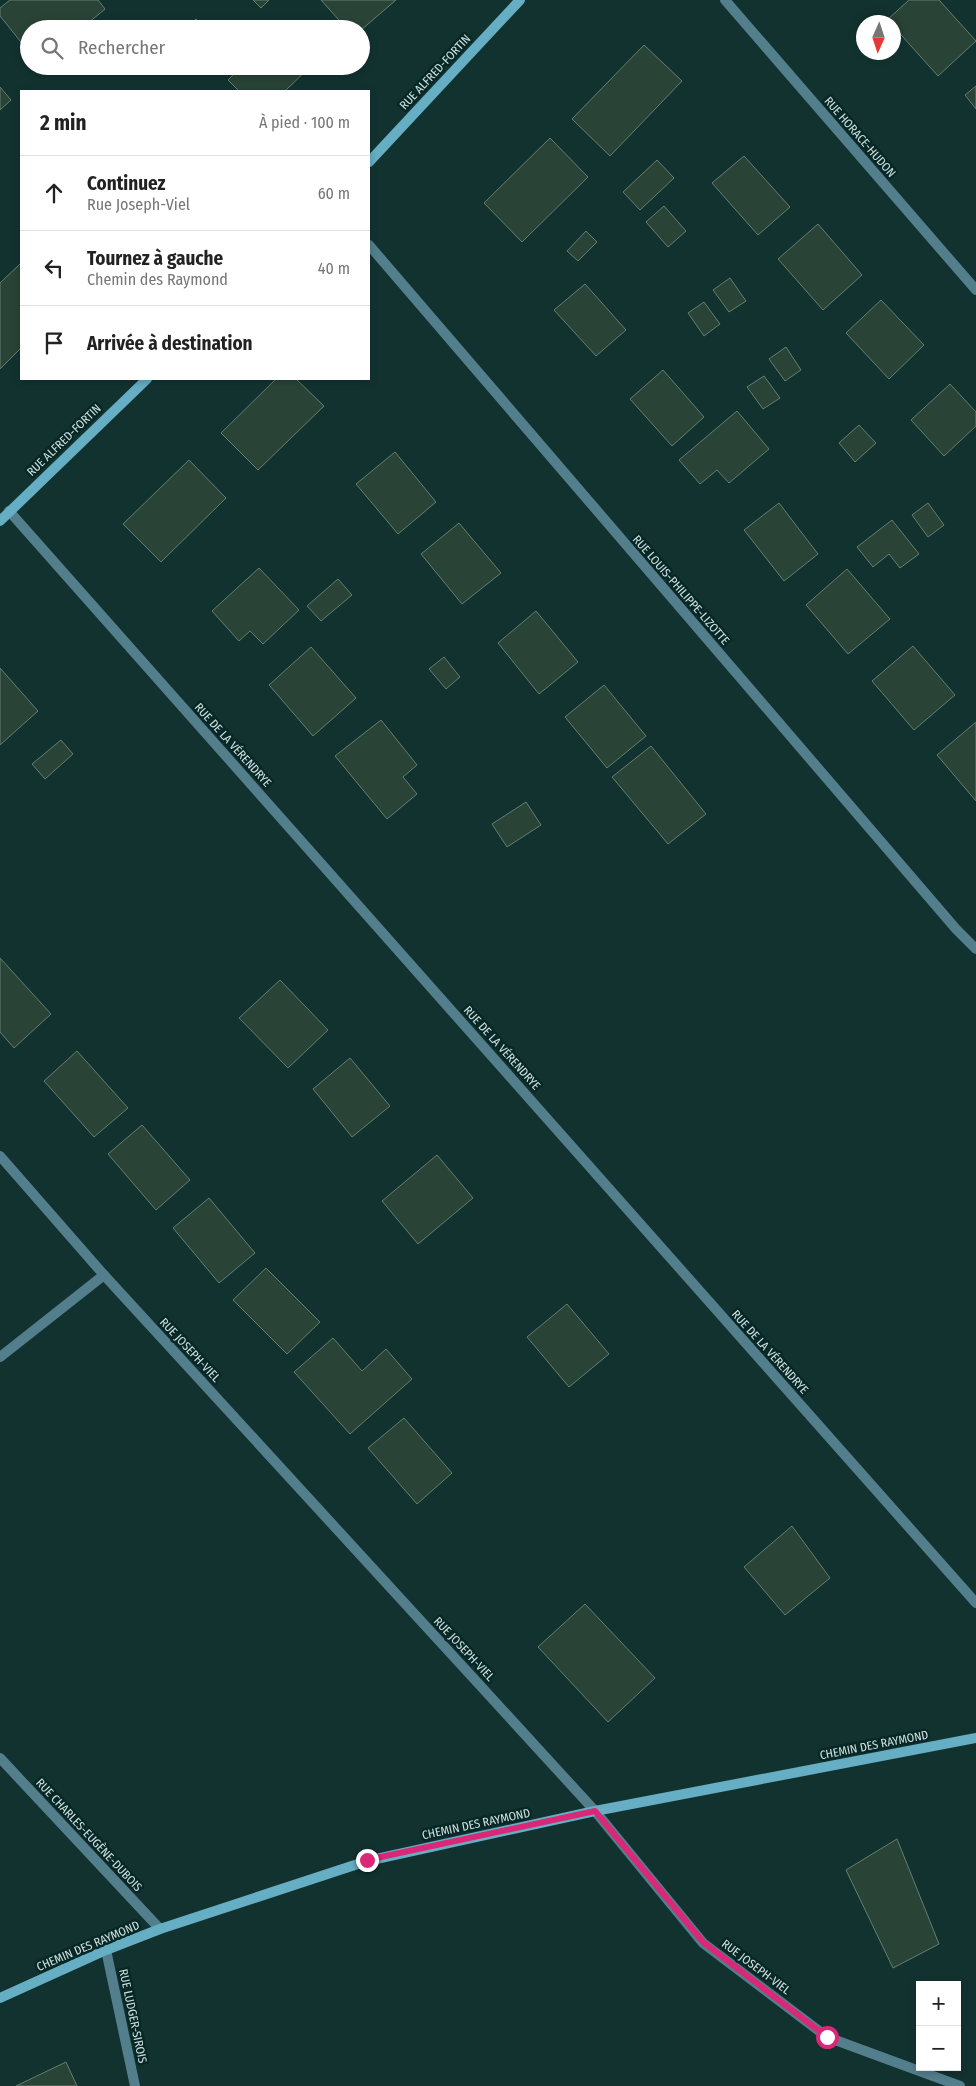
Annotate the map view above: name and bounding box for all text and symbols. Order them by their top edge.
north arrow [856,15,901,60]
search box [20,20,370,75]
street label: RUE ALFRED-FORTIN [397,32,473,112]
icon: search [38,34,66,62]
text: Rechercher [78,36,165,59]
street label: RUE HORACE-HUDON [821,94,899,180]
text: 2 min [40,110,87,136]
text: À pied · 100 m [259,113,350,132]
text: Continuez [87,172,166,195]
icon: ahead [40,179,68,207]
text: 60 m [318,184,350,203]
text: Rue Joseph-Viel [87,195,190,214]
text: Tournez à gauche [87,247,223,270]
icon: left [40,254,68,282]
text: 40 m [318,259,350,278]
text: Chemin des Raymond [87,270,228,289]
icon: arrive [40,329,68,357]
text: Arrivée à destination [87,332,253,355]
street label: RUE ALFRED-FORTIN [24,401,104,479]
street label: RUE LOUIS-PHILIPPE-LIZOTTE [630,533,732,648]
street label: RUE DE LA VÉRENDRYE [192,700,275,790]
street label: RUE DE LA VÉRENDRYE [461,1003,544,1093]
street label: RUE DE LA VÉRENDRYE [729,1307,812,1397]
street label: RUE JOSEPH-VIEL [157,1315,224,1385]
street label: RUE JOSEPH-VIEL [431,1614,498,1684]
street label: CHEMIN DES RAYMOND [819,1728,929,1762]
street label: RUE CHARLES-EUGÈNE-DUBOIS [33,1775,146,1894]
street label: CHEMIN DES RAYMOND [421,1806,531,1842]
route end [356,1849,379,1872]
street label: CHEMIN DES RAYMOND [35,1918,142,1974]
street label: RUE JOSEPH-VIEL [719,1937,794,1998]
street label: RUE LUDGER-SIROIS [116,1968,150,2064]
map controls [916,1981,961,2071]
button: + [916,1981,961,2026]
route start [816,2026,839,2049]
button: − [916,2026,961,2071]

